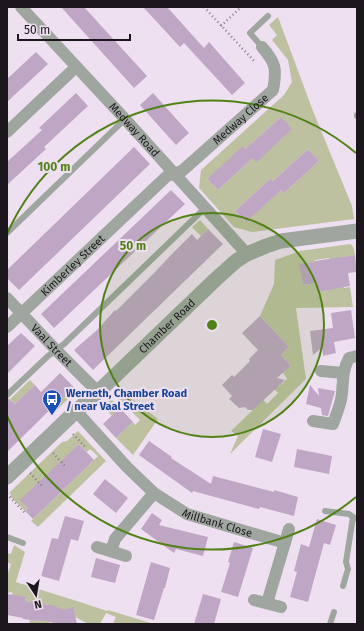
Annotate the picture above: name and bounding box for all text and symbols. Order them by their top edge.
scale bar [18,16,130,42]
text: 50 m [24,23,50,37]
street label: Medway Close [210,91,271,147]
street label: Medway Road [106,100,162,160]
text: 100 m [38,160,70,174]
street label: Kimberley Street [38,232,108,299]
text: 50 m [120,239,146,253]
street label: Chamber Road [136,296,198,356]
centre of rings [205,318,219,332]
street label: Vaal Street [28,322,75,369]
place label: Werneth, Chamber Road / near Vaal Street [66,387,187,413]
bus stop icon: Werneth, Chamber Road / near Vaal Street [41,388,63,416]
street label: Millbank Close [179,507,254,540]
north arrow [16,575,56,615]
text: N [33,597,43,611]

